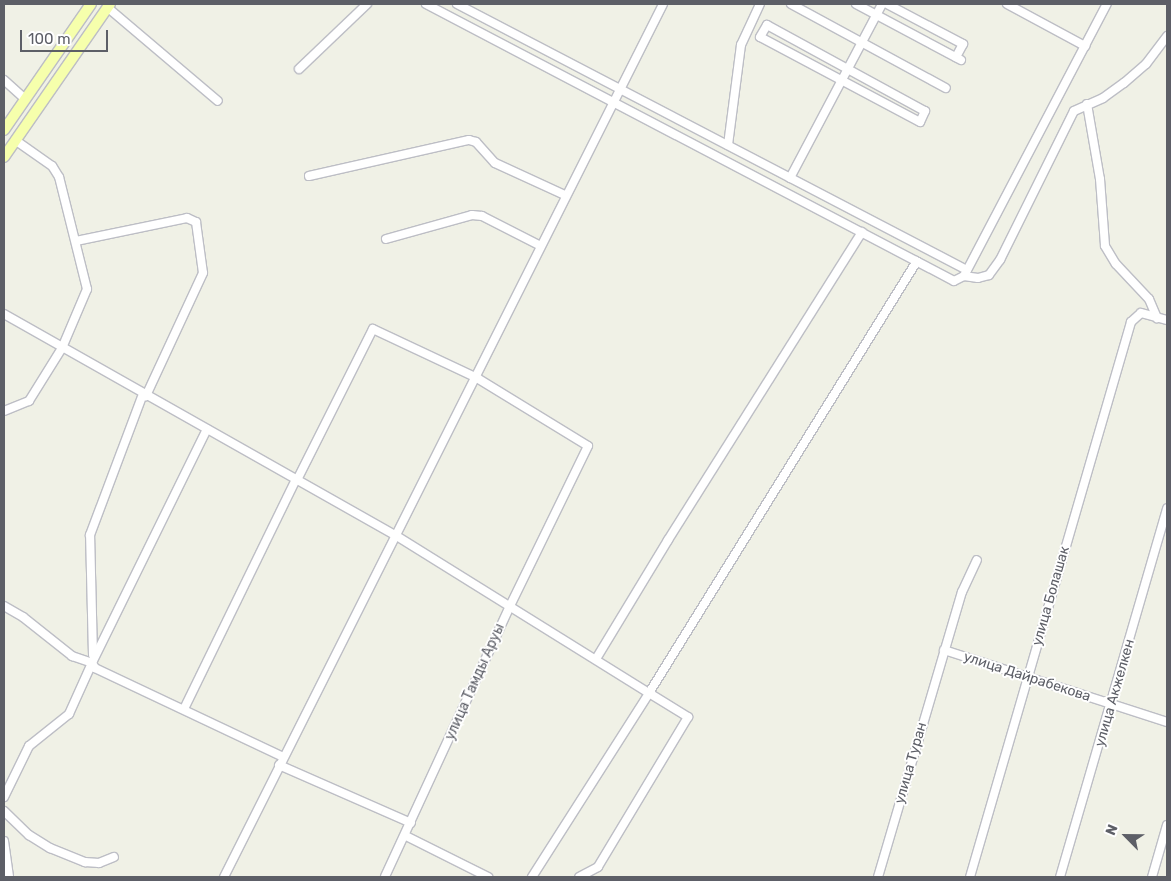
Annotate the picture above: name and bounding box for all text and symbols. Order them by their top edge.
scale bar [22,20,110,52]
text: 100 m [28,30,70,48]
street label: улица Болашак [1029,544,1073,648]
street label: улица Тамды Аруы [442,621,508,743]
street label: улица Акжелкен [1092,637,1138,749]
street label: улица Дайрабекова [961,649,1093,705]
street label: улица Туран [891,720,931,806]
north arrow [1101,811,1151,861]
text: N [1102,822,1122,838]

